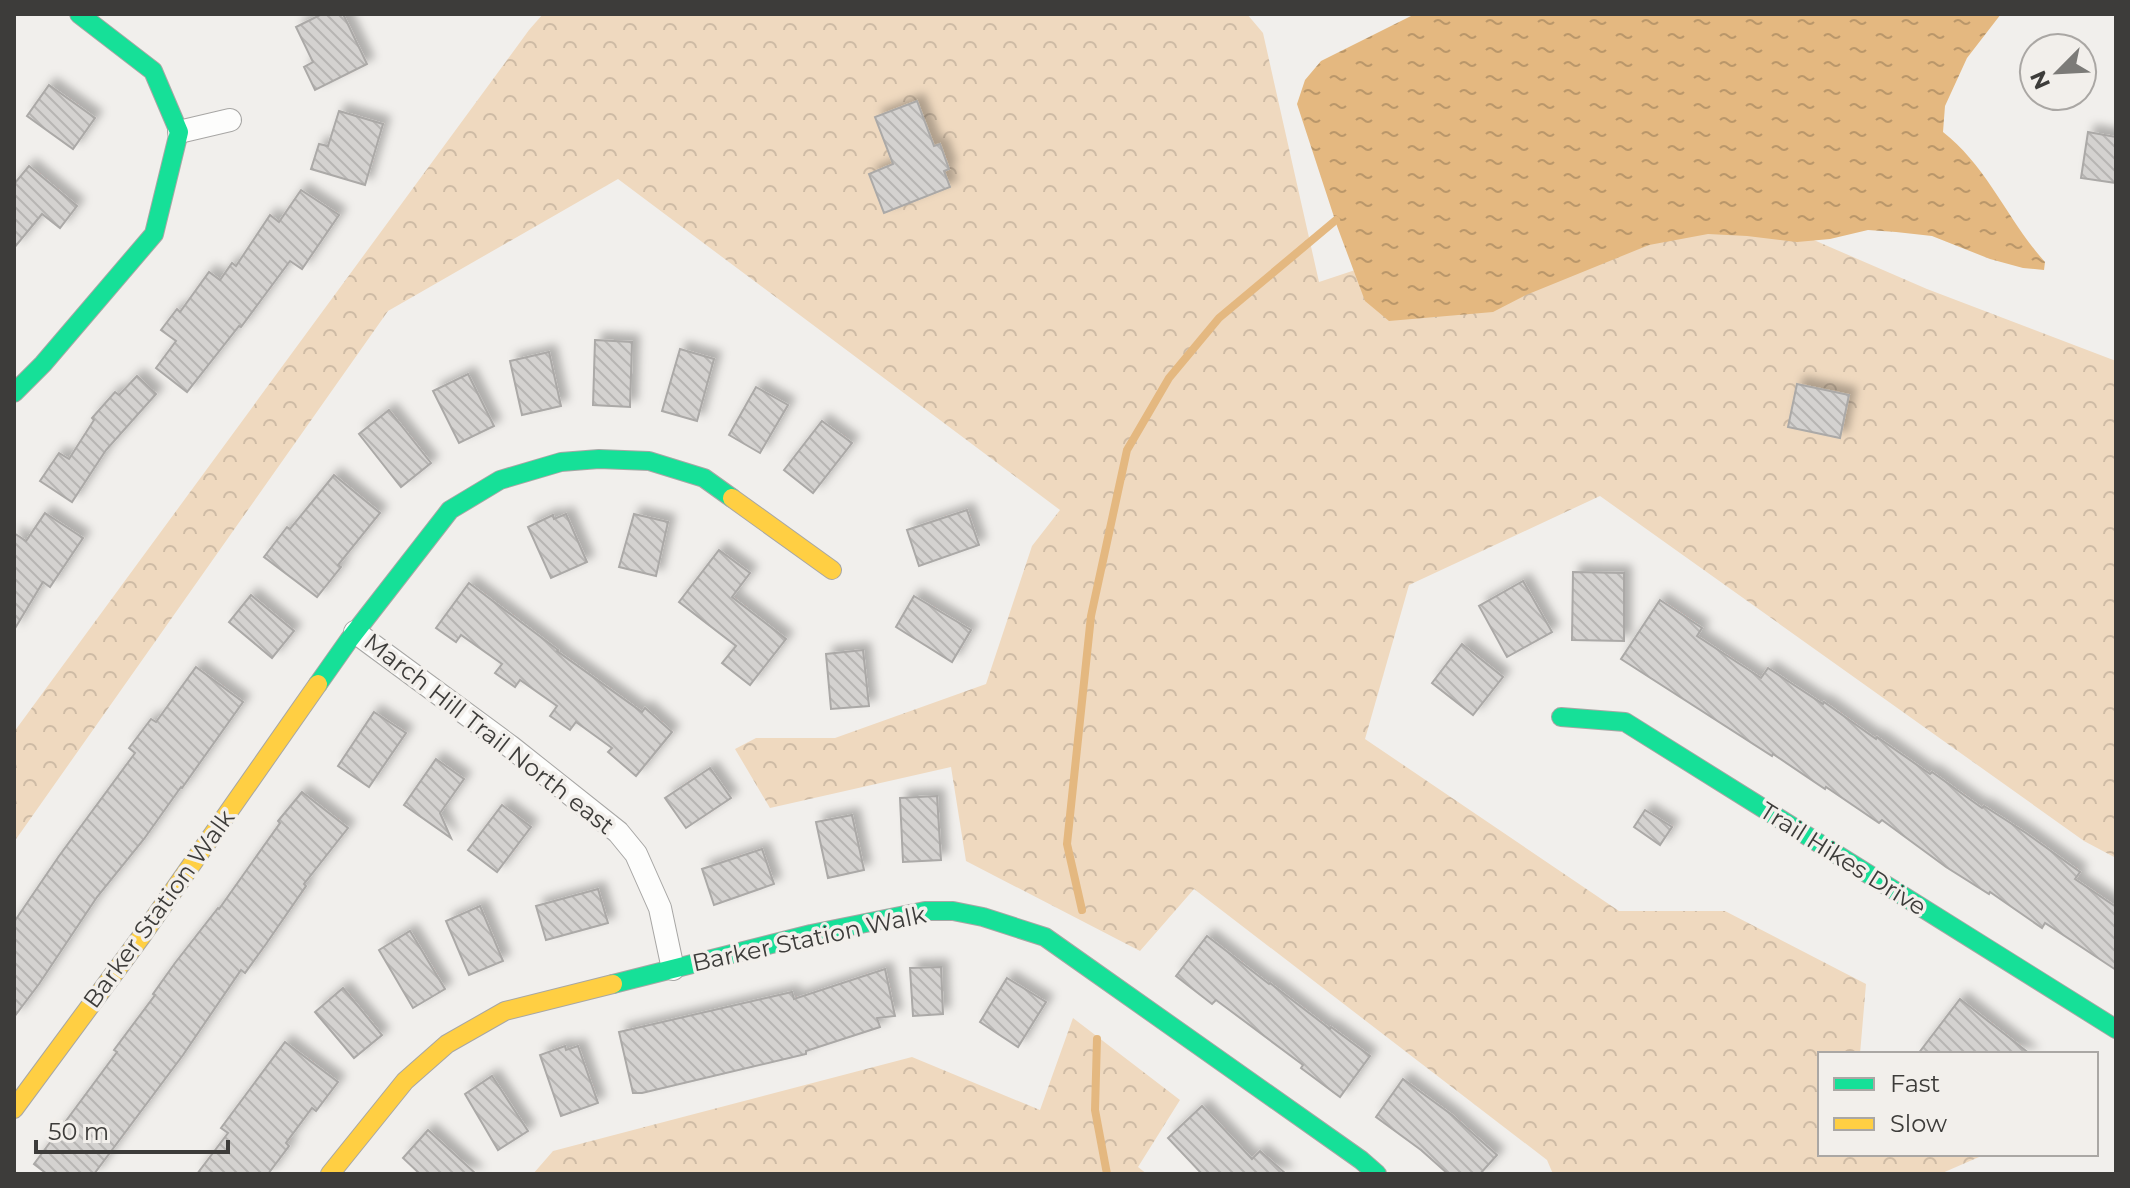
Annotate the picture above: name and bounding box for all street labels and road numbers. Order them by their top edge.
street label: March Hill Trail North east [358,627,620,840]
street label: Trail Hikes Drive [1755,796,1932,921]
street label: Barker Station Walk [77,803,241,1014]
street label: Barker Station Walk [689,899,929,977]

